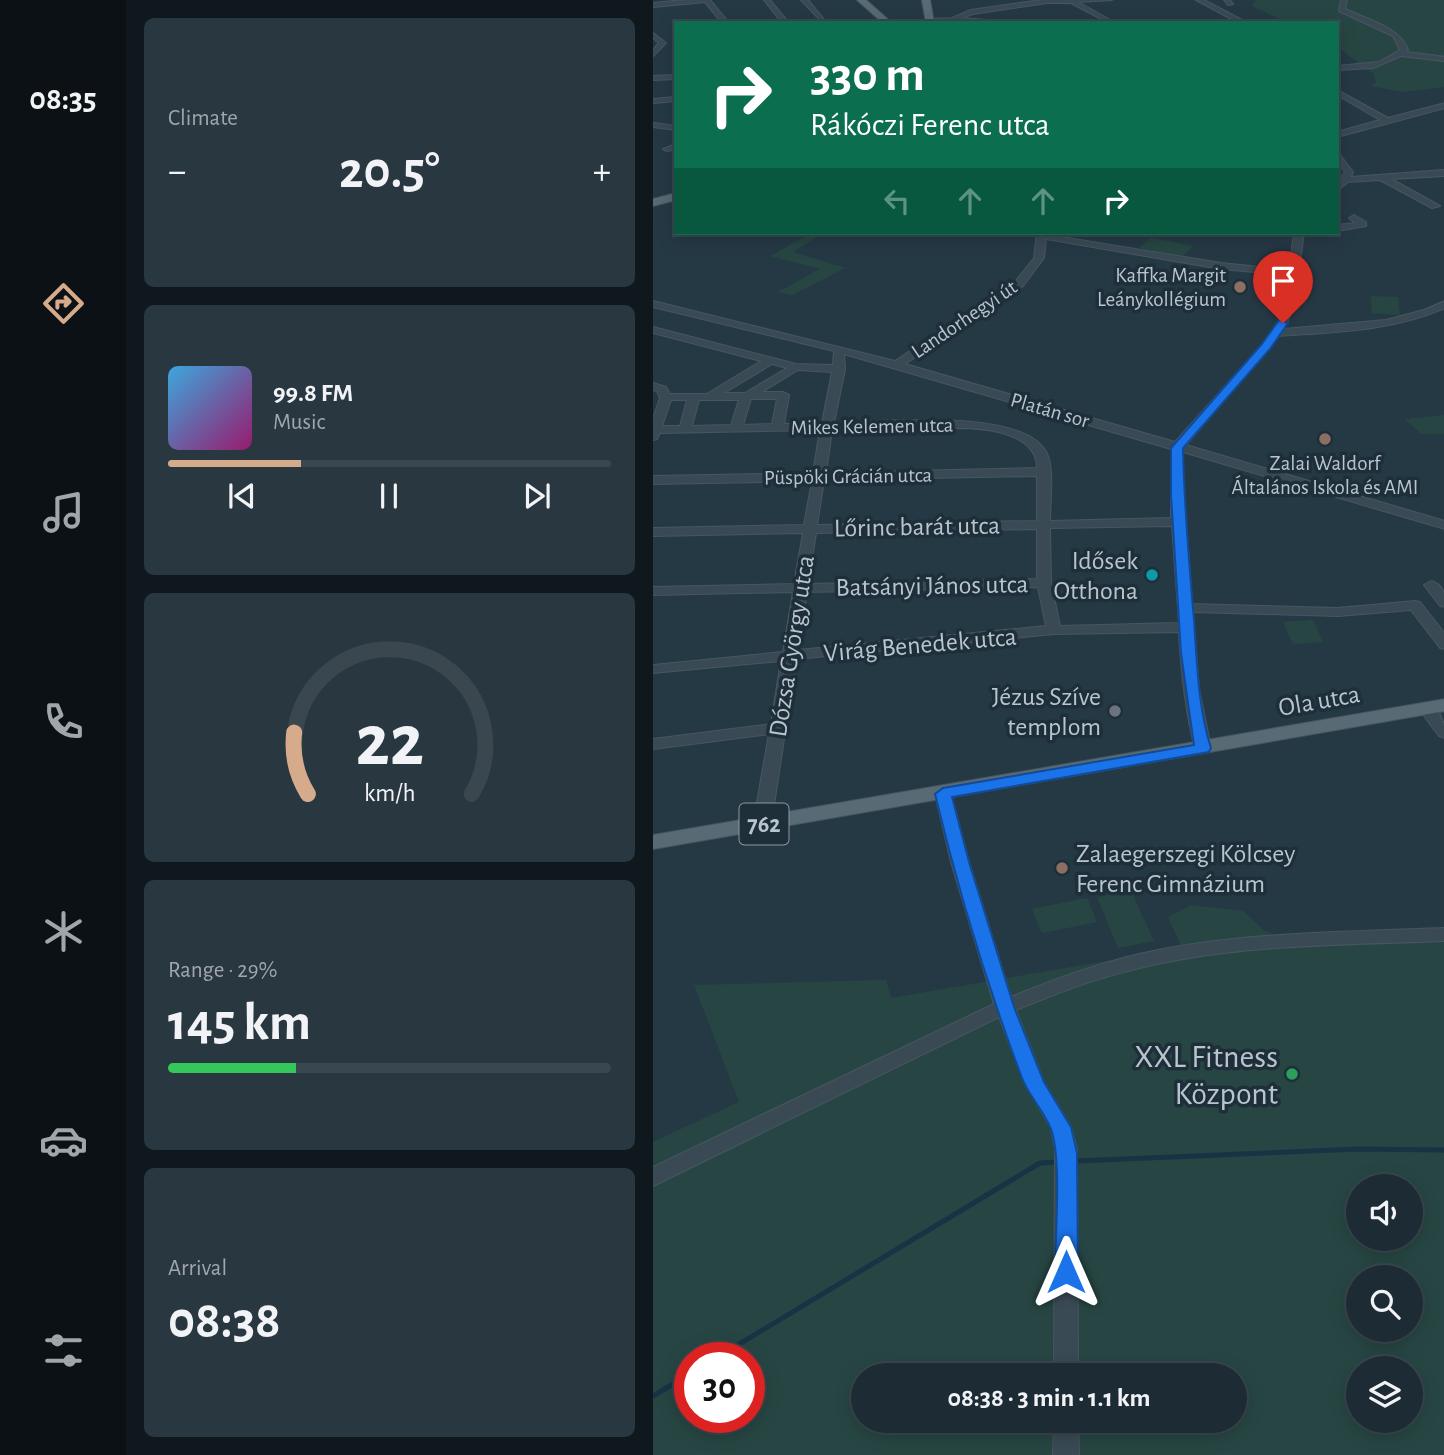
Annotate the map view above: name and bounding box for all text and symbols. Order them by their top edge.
icon: right [695,49,786,140]
text: 330 m [810,51,925,100]
text: 08:35 [29,83,97,115]
text: Climate [168,107,238,130]
text: Rákóczi Ferenc utca [810,109,1050,141]
text: 20.5° [339,145,440,197]
text: − [168,153,186,191]
text: + [593,153,611,191]
icon: left [878,182,916,220]
icon: ahead [951,182,989,220]
icon: ahead [1024,182,1062,220]
icon: right [1097,182,1135,220]
pin [1253,251,1313,323]
icon: arrive [1264,262,1302,300]
place label: Kaffka Margit Leánykollégium [1097,265,1226,310]
street label: Landorhegyi út [908,276,1021,362]
icon: directions [39,279,88,328]
marker: Kaffka Margit Leánykollégium [1232,279,1248,295]
text: 99.8 FM [273,380,353,406]
street label: Platán sor [1008,389,1092,432]
text: Music [273,411,325,434]
street label: Mikes Kelemen utca [790,415,954,438]
marker: Zalai Waldorf Általános Iskola és AMI [1317,431,1333,447]
place label: Zalai Waldorf Általános Iskola és AMI [1232,453,1418,498]
street label: Püspöki Grácián utca [764,465,933,488]
icon: previous [223,477,261,515]
icon: pause [370,477,408,515]
icon: next [518,477,556,515]
icon: music [39,488,88,537]
street label: Lőrinc barát utca [834,513,1000,541]
place label: Idősek Otthona [1053,548,1138,604]
street label: Dózsa György utca [765,553,819,739]
marker: Idősek Otthona [1144,567,1160,583]
street label: Batsányi János utca [836,571,1029,601]
street label: Virág Benedek utca [822,624,1018,666]
street label: Ola utca [1276,681,1362,721]
place label: Jézus Szíve templom [992,684,1101,740]
icon: phone [39,697,88,746]
marker: Jézus Szíve templom [1107,703,1123,719]
text: 22 [355,706,424,779]
text: km/h [364,780,415,805]
road number: 762 [739,804,789,844]
place label: Zalaegerszegi Kölcsey Ferenc Gimnázium [1076,841,1295,897]
marker: Zalaegerszegi Kölcsey Ferenc Gimnázium [1054,860,1070,876]
icon: climate [39,907,88,956]
text: Range · 29% [168,959,277,982]
text: 145 km [168,997,311,1049]
place label: XXL Fitness Központ [1135,1041,1278,1110]
marker: XXL Fitness Központ [1284,1066,1300,1082]
icon: car [39,1116,88,1165]
map controls [1346,1174,1423,1433]
button: sound [1346,1174,1423,1251]
position arrow [1029,1235,1103,1309]
text: Arrival [168,1257,227,1280]
button: search [1346,1265,1423,1342]
text: 08:38 [168,1295,281,1347]
icon: filters [39,1326,88,1375]
speed limit sign: 30 [674,1342,765,1433]
button: layers [1346,1356,1423,1433]
text: 08:38 · 3 min · 1.1 km [947,1385,1151,1411]

